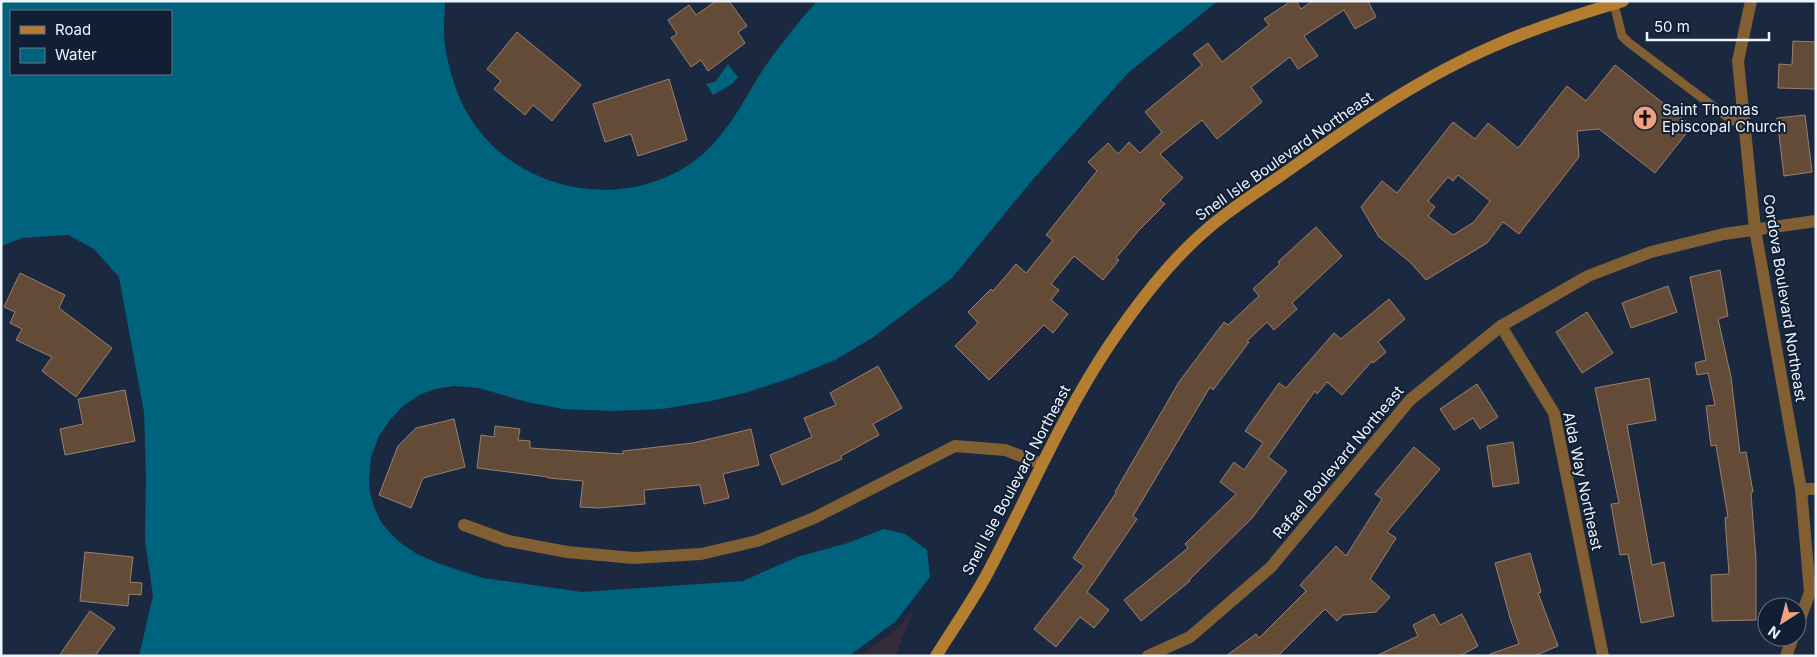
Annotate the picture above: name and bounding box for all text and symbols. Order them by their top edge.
legend [10,10,172,75]
scale bar [1647,10,1770,42]
text: 50 m [1654,17,1690,36]
text: Road [55,20,91,39]
text: Water [55,45,97,64]
street label: Snell Isle Boulevard Northeast [1191,87,1377,225]
place label: Saint Thomas Episcopal Church [1662,100,1786,136]
church icon: Saint Thomas Episcopal Church [1632,105,1658,131]
street label: Cordova Boulevard Northeast [1759,193,1811,403]
street label: Snell Isle Boulevard Northeast [958,382,1074,578]
street label: Rafael Boulevard Northeast [1268,382,1408,542]
street label: Alda Way Northeast [1559,410,1607,552]
north arrow [1757,597,1807,647]
text: N [1765,623,1783,643]

